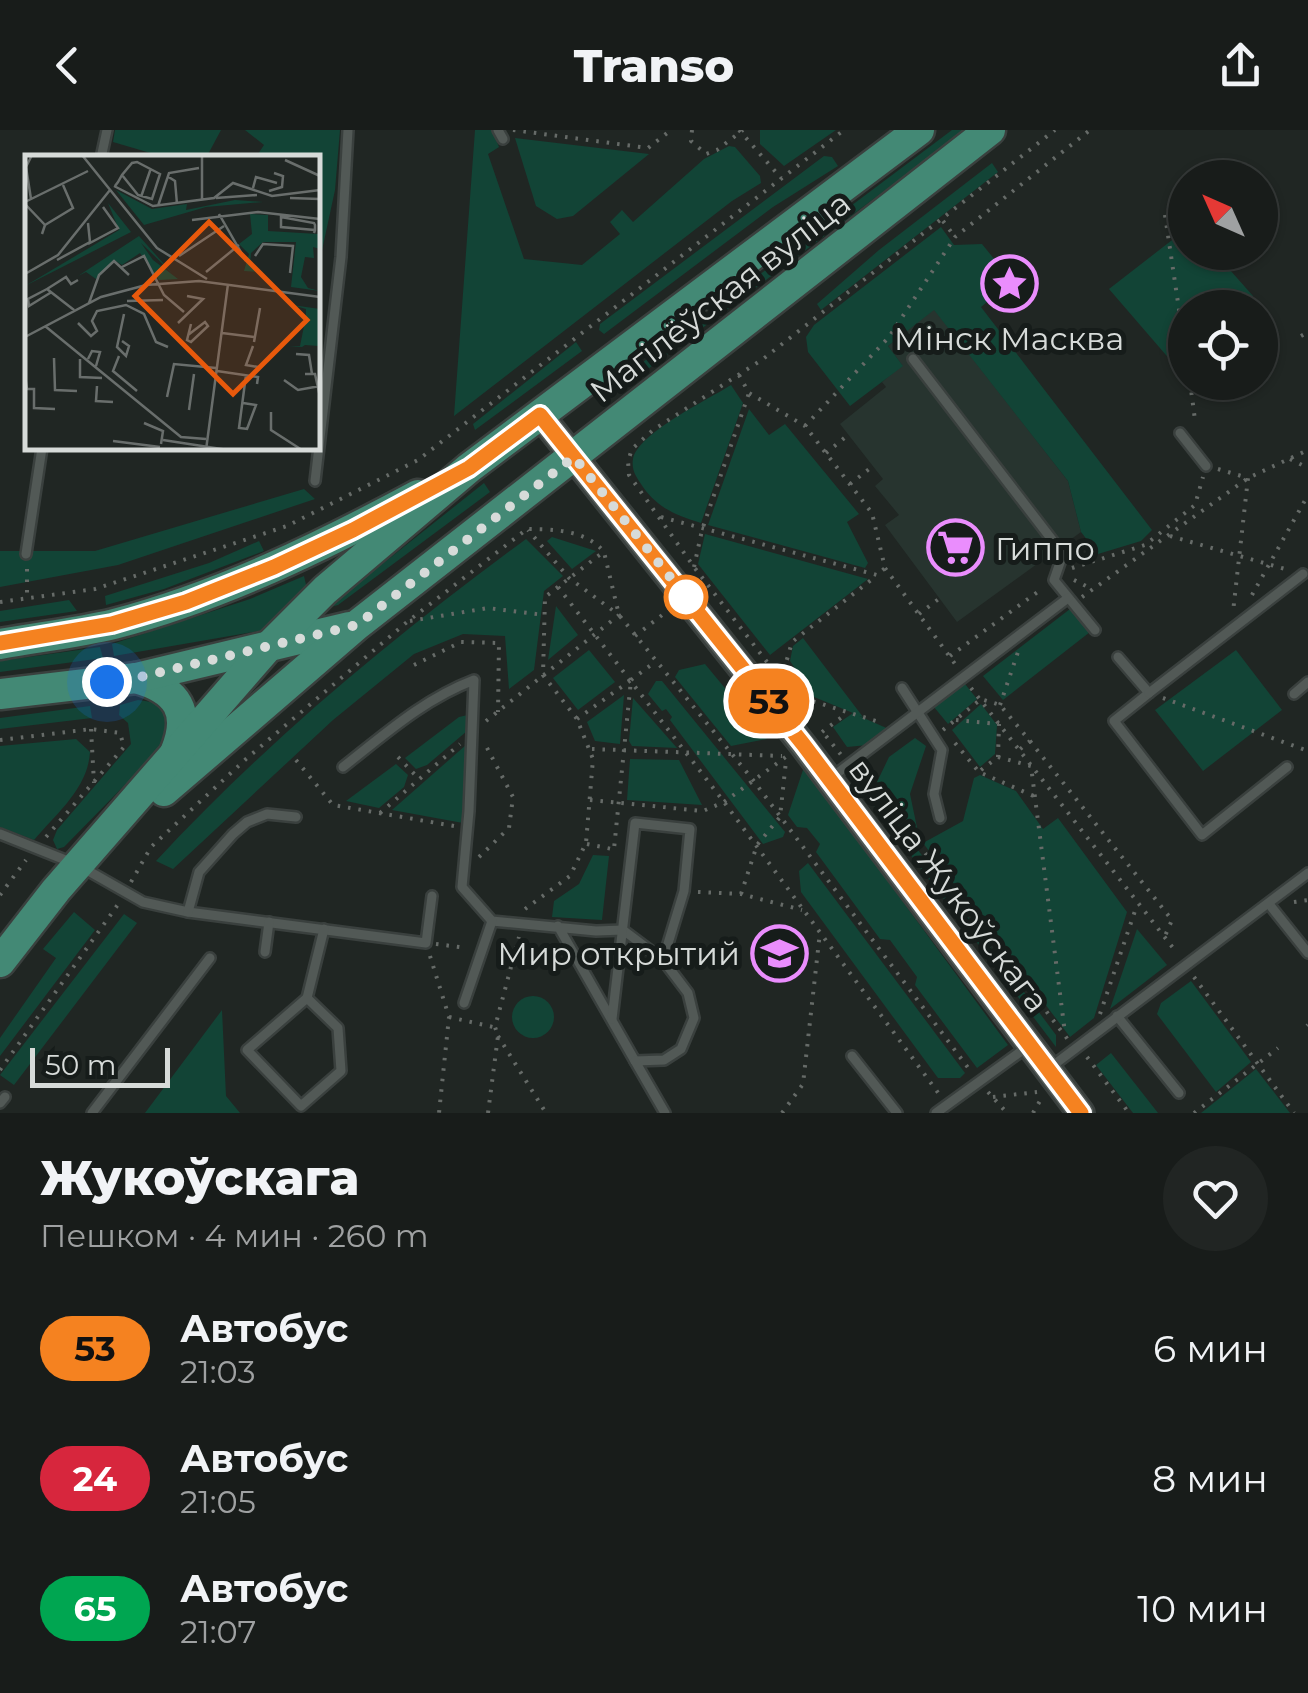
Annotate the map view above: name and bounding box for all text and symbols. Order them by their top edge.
icon: back [40,38,95,93]
text: Transo [574,38,734,93]
icon: share [1213,38,1268,93]
inset map [25,155,320,450]
north arrow [1168,160,1278,270]
map controls [1168,160,1278,400]
street label: Магілёўская вуліца [582,183,858,411]
place icon: Мінск Масква [979,254,1039,314]
button: locate [1168,290,1278,400]
place label: Мінск Масква [894,319,1124,358]
supermarket icon: Гиппо [926,518,986,578]
place label: Гиппо [995,529,1095,568]
unlabelled marker [665,576,707,618]
your location [82,657,132,707]
line badge: 53 [724,668,814,734]
text: 53 [748,680,790,723]
street label: вуліца Жукоўскага [841,750,1057,1020]
school or university icon: Мир открытий [749,923,809,983]
place label: Мир открытий [497,934,740,973]
scale bar [30,1043,170,1088]
text: 50 m [45,1048,116,1082]
button: heart [1163,1146,1268,1251]
text: Жукоўскага [40,1149,359,1207]
text: Пешком · 4 мин · 260 m [40,1216,429,1255]
text: Автобус [180,1305,349,1352]
text: 6 мин [1153,1325,1268,1372]
text: 53 [74,1327,116,1370]
text: 21:03 [180,1352,255,1391]
text: Автобус [180,1435,349,1482]
text: 8 мин [1152,1455,1268,1502]
text: 24 [73,1457,117,1500]
text: 21:05 [180,1482,256,1521]
text: Автобус [180,1565,349,1612]
text: 10 мин [1137,1585,1268,1632]
text: 65 [73,1587,117,1630]
text: 21:07 [180,1612,256,1651]

